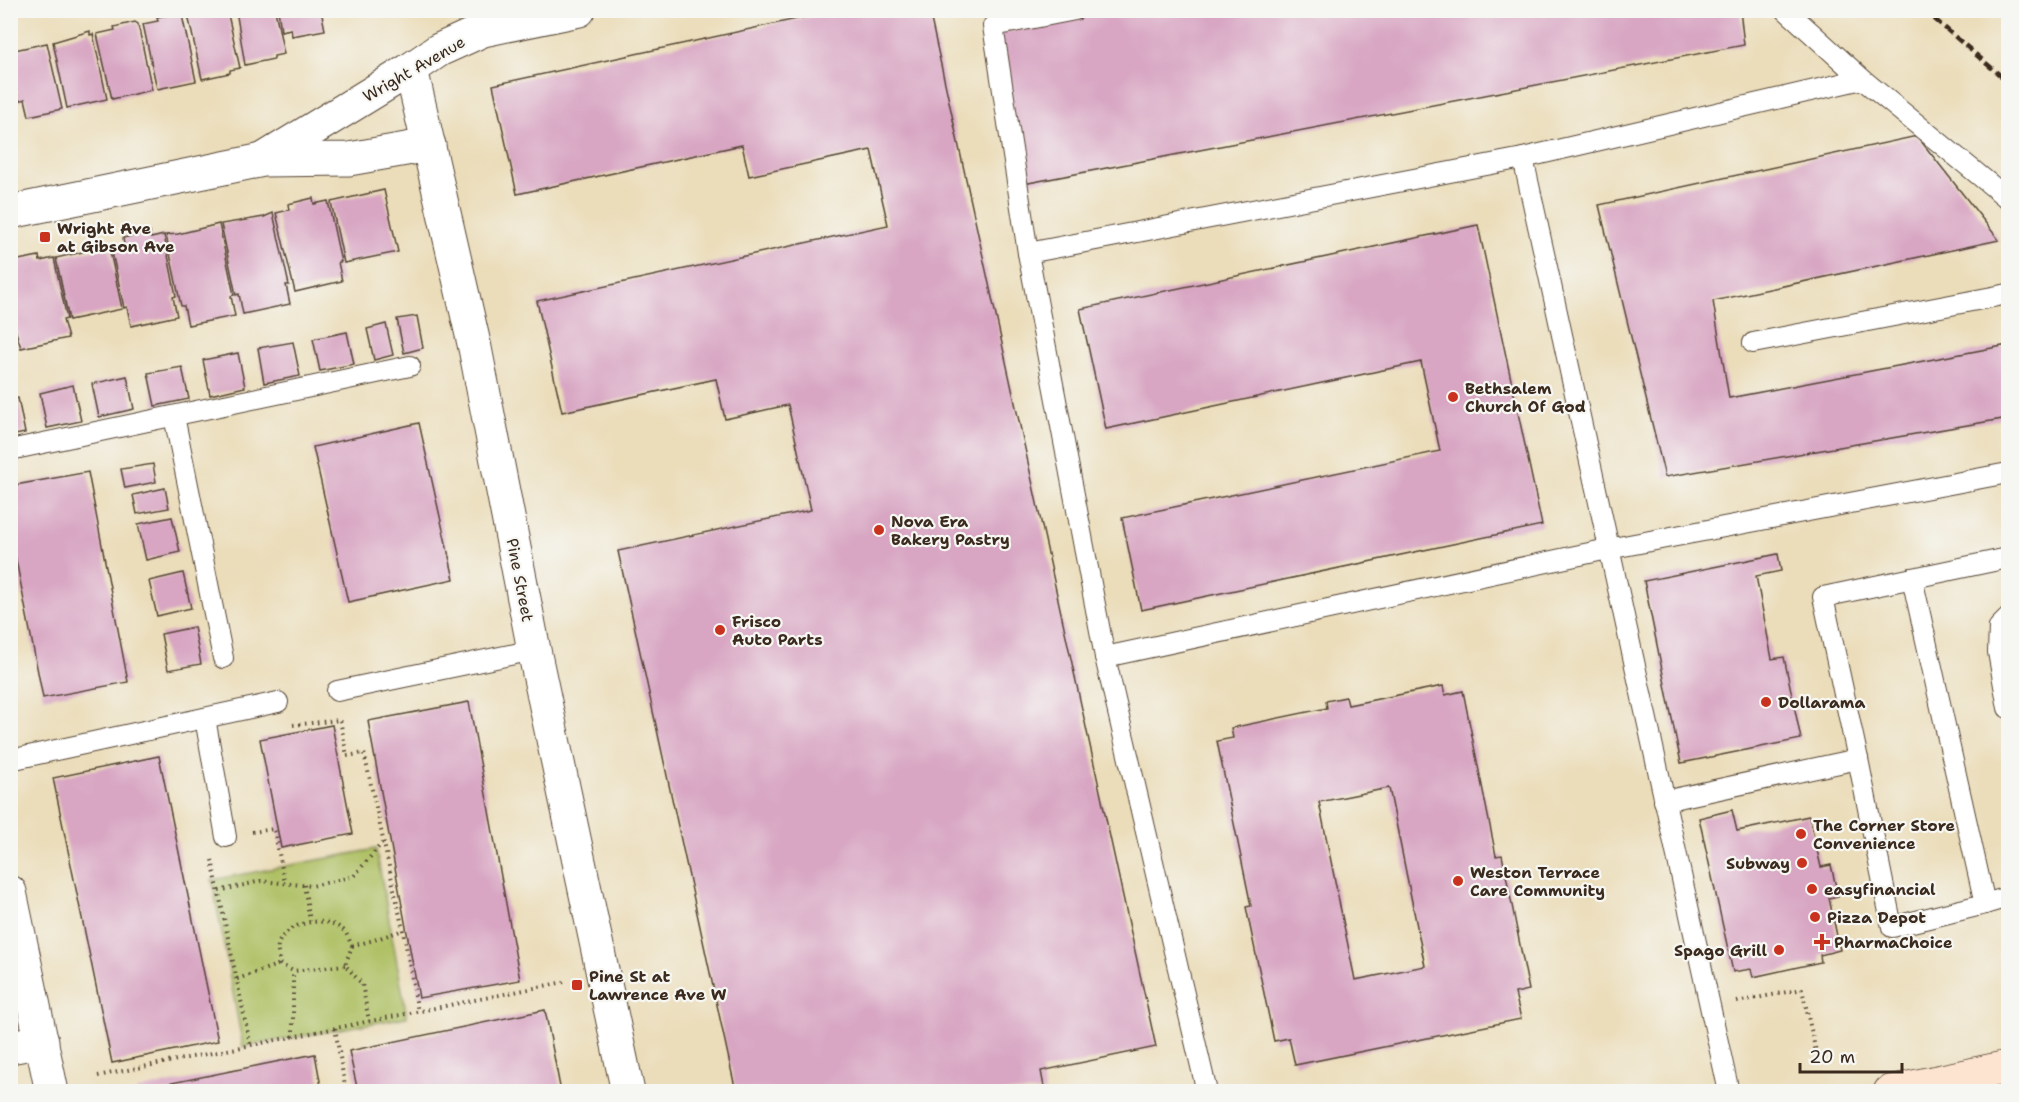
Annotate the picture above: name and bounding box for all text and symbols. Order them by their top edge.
street label: Wright Avenue [359,31,469,107]
place label: Wright Ave at Gibson Ave [57,218,175,257]
marker: Wright Ave at Gibson Ave [38,230,52,244]
place label: Bethsalem Church Of God [1465,378,1586,417]
marker: Bethsalem Church Of God [1446,390,1460,404]
place label: Nova Era Bakery Pastry [891,511,1010,550]
marker: Nova Era Bakery Pastry [872,523,886,537]
street label: Pine Street [502,536,538,624]
place label: Frisco Auto Parts [732,611,823,650]
marker: Frisco Auto Parts [713,623,727,637]
place label: Dollarama [1778,692,1866,713]
marker: Dollarama [1759,695,1773,709]
place label: The Corner Store Convenience [1813,815,1956,854]
marker: The Corner Store Convenience [1794,827,1808,841]
place label: Subway [1726,853,1790,874]
marker: Subway [1795,856,1809,870]
place label: Weston Terrace Care Community [1470,862,1605,901]
marker: Weston Terrace Care Community [1451,874,1465,888]
place label: easyfinancial [1824,879,1936,900]
marker: easyfinancial [1805,882,1819,896]
place label: Pizza Depot [1827,907,1926,928]
marker: Pizza Depot [1808,910,1822,924]
place label: PharmaChoice [1834,932,1953,953]
marker: PharmaChoice [1815,935,1829,949]
place label: Spago Grill [1674,940,1767,961]
marker: Spago Grill [1772,943,1786,957]
place label: Pine St at Lawrence Ave W [589,966,727,1005]
marker: Pine St at Lawrence Ave W [570,978,584,992]
scale bar [1800,1036,1902,1074]
text: 20 m [1809,1045,1855,1069]

